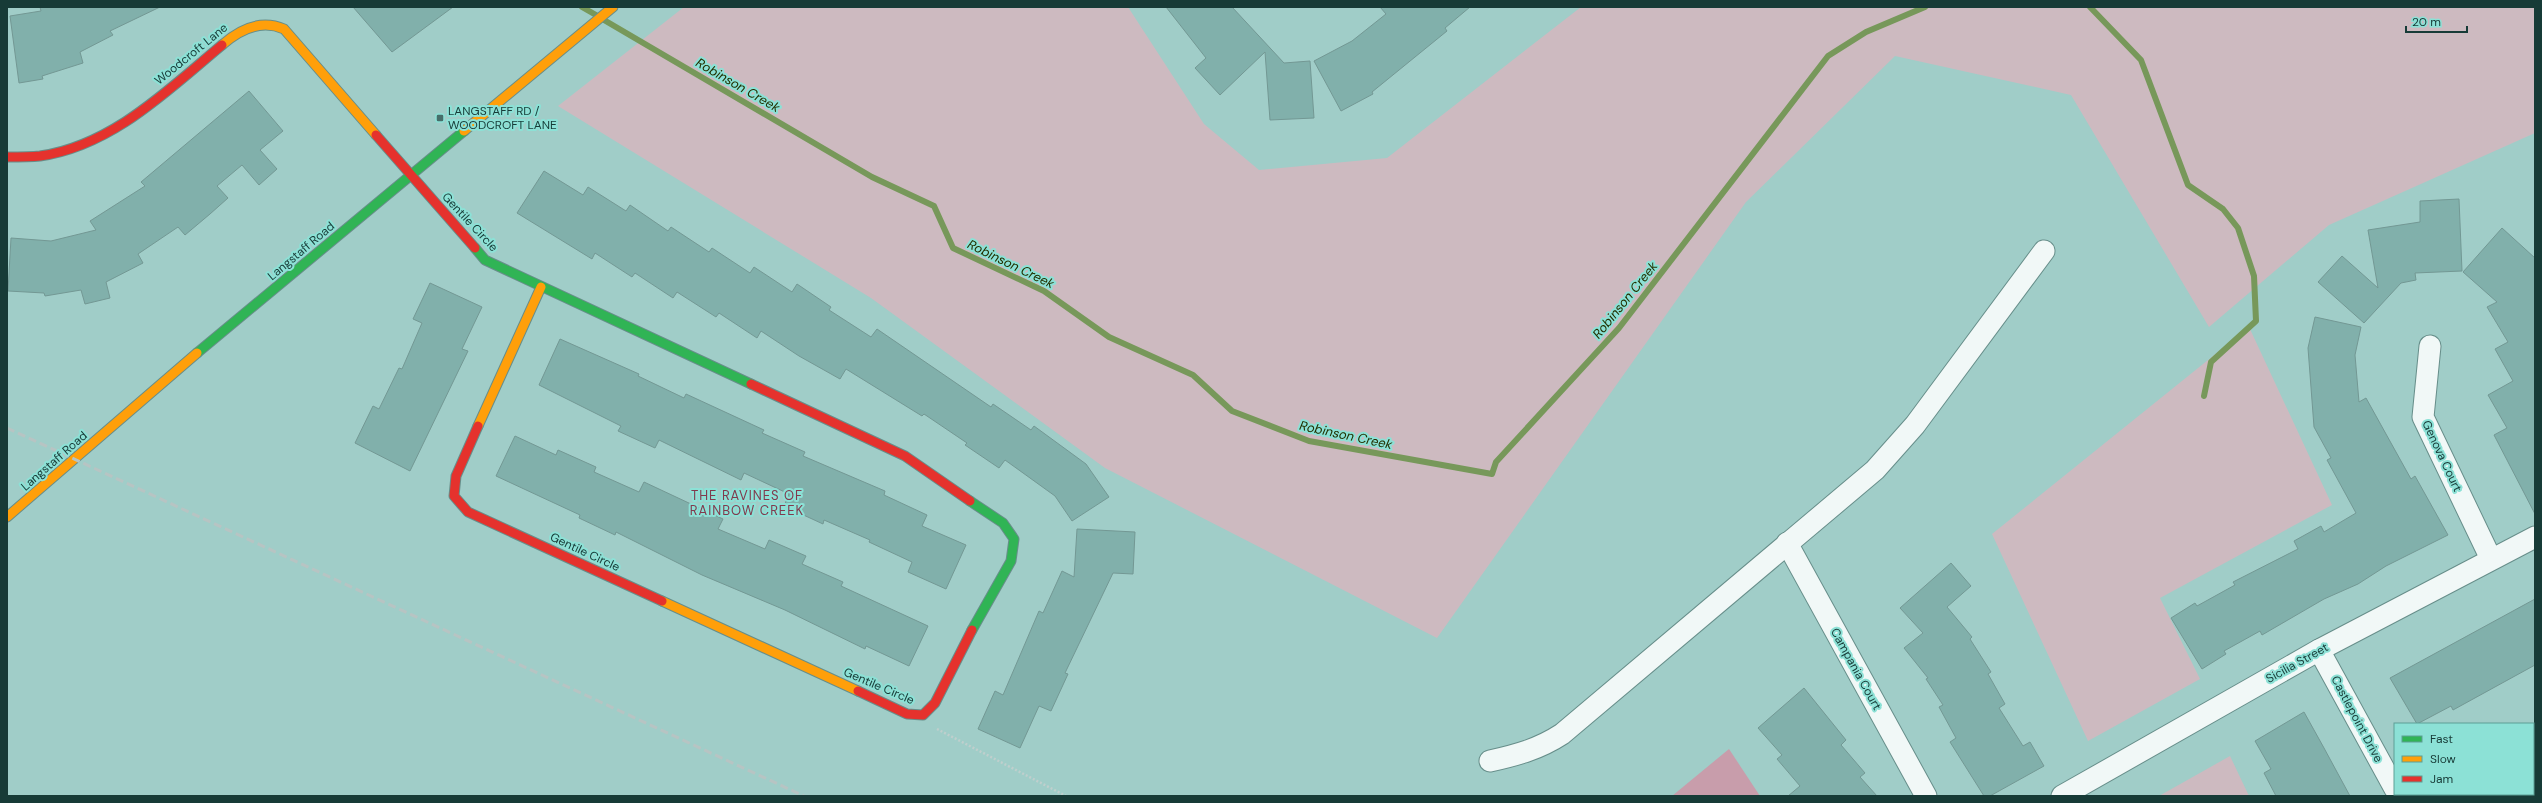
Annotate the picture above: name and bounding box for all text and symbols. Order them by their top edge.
scale bar [2406,8,2467,34]
text: 20 m [2412,14,2441,30]
street label: Woodcroft Lane [151,20,231,88]
water label: Robinson Creek [693,54,783,116]
place label: LANGSTAFF RD / WOODCROFT LANE [448,103,557,133]
marker: LANGSTAFF RD / WOODCROFT LANE [435,113,445,123]
street label: Gentile Circle [439,189,502,255]
street label: Langstaff Road [264,218,338,284]
water label: Robinson Creek [965,236,1058,293]
water label: Robinson Creek [1589,258,1662,342]
water label: Robinson Creek [1298,417,1394,453]
street label: Genova Court [2418,418,2466,495]
street label: Langstaff Road [18,428,90,494]
district label: THE RAVINES OF RAINBOW CREEK [690,487,804,519]
street label: Gentile Circle [548,529,623,575]
street label: Campania Court [1827,625,1885,713]
street label: Sicilia Street [2263,639,2331,687]
street label: Gentile Circle [841,664,917,708]
street label: Castlepoint Drive [2327,673,2387,765]
legend [2394,723,2534,795]
text: Fast [2430,731,2453,747]
text: Slow [2430,751,2456,767]
text: Jam [2430,771,2453,787]

